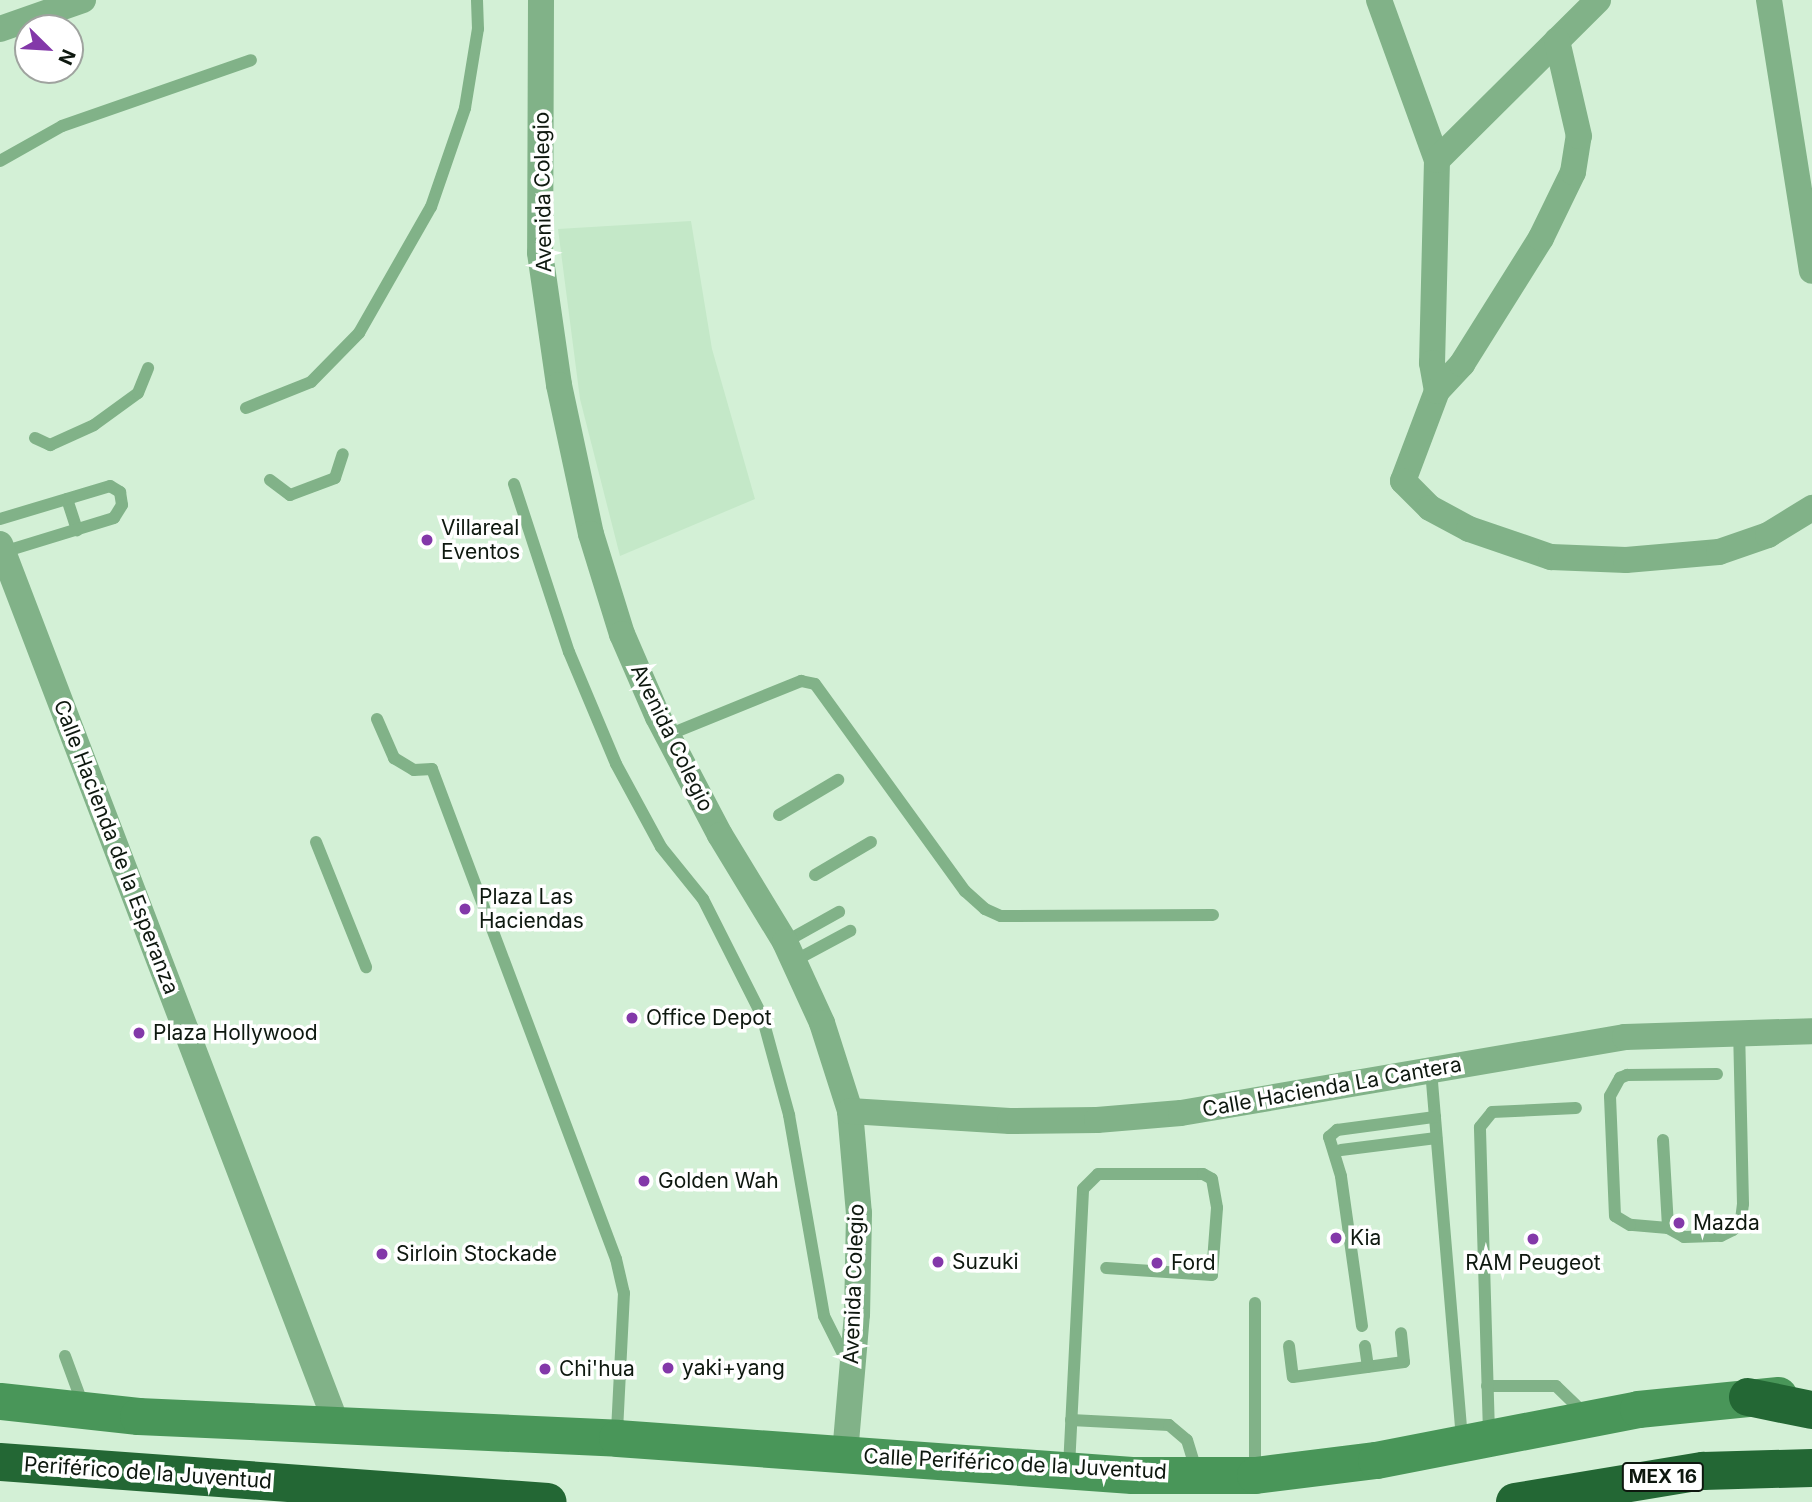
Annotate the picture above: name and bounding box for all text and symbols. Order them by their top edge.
north arrow [14,14,84,84]
text: N [53,46,80,68]
street label: Avenida Colegio [529,112,557,272]
place label: Villareal Eventos [441,515,520,565]
marker: Villareal Eventos [419,532,435,548]
street label: Avenida Colegio [625,660,719,816]
street label: Calle Hacienda de la Esperanza [48,696,184,998]
place label: Plaza Las Haciendas [479,884,584,934]
marker: Plaza Las Haciendas [457,901,473,917]
place label: Office Depot [646,1005,772,1031]
marker: Office Depot [624,1010,640,1026]
place label: Plaza Hollywood [153,1020,318,1046]
marker: Plaza Hollywood [131,1025,147,1041]
street label: Calle Hacienda La Cantera [1200,1052,1464,1122]
place label: Golden Wah [658,1168,779,1194]
marker: Golden Wah [636,1173,652,1189]
street label: Avenida Colegio [839,1203,869,1365]
place label: Mazda [1693,1210,1760,1236]
marker: Mazda [1671,1215,1687,1231]
place label: Kia [1350,1225,1381,1251]
marker: Kia [1328,1230,1344,1246]
marker: RAM Peugeot [1525,1231,1541,1247]
place label: Sirloin Stockade [396,1241,557,1267]
marker: Sirloin Stockade [374,1246,390,1262]
place label: Suzuki [952,1249,1019,1275]
place label: Ford [1171,1250,1216,1276]
place label: RAM Peugeot [1465,1250,1601,1276]
marker: Suzuki [930,1254,946,1270]
marker: Ford [1149,1255,1165,1271]
place label: yaki+yang [682,1355,785,1381]
place label: Chi'hua [559,1356,635,1382]
marker: yaki+yang [660,1360,676,1376]
marker: Chi'hua [537,1361,553,1377]
street label: Calle Periférico de la Juventud [863,1443,1167,1485]
street label: Periférico de la Juventud [23,1452,273,1494]
road number: MEX 16 [1621,1462,1705,1492]

